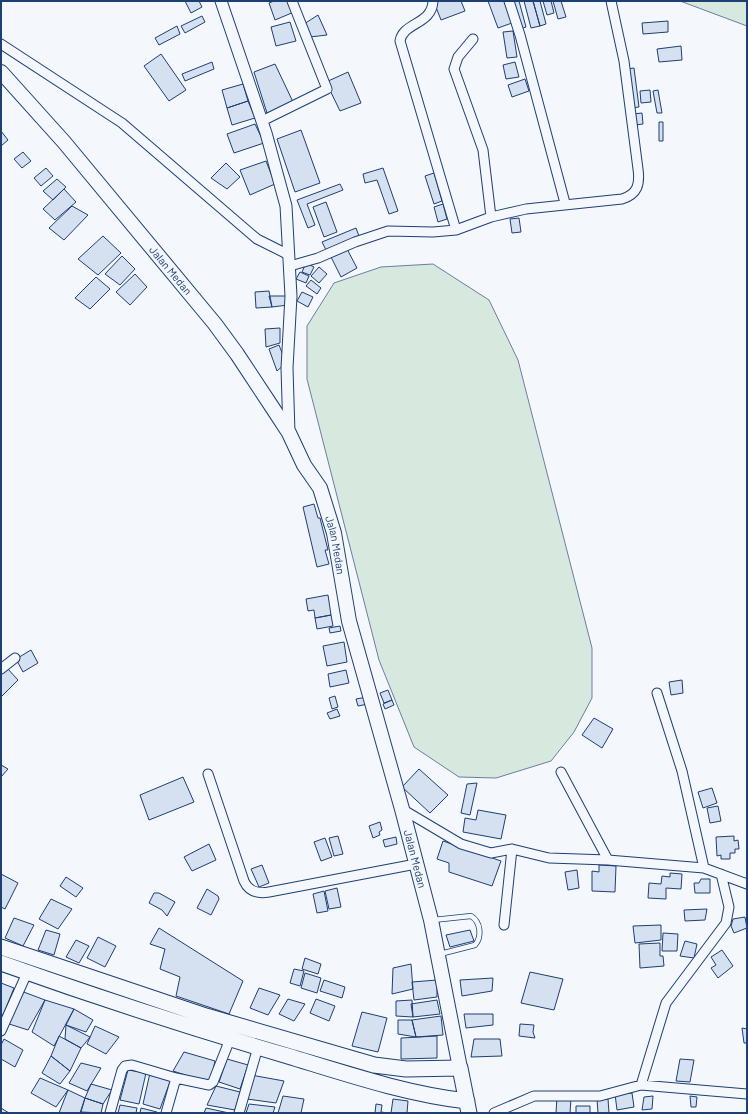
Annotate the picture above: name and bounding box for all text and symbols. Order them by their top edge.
street label: Jalan Medan [147,243,195,297]
street label: Jalan Medan [323,514,348,575]
street label: Jalan Medan [402,828,429,889]

